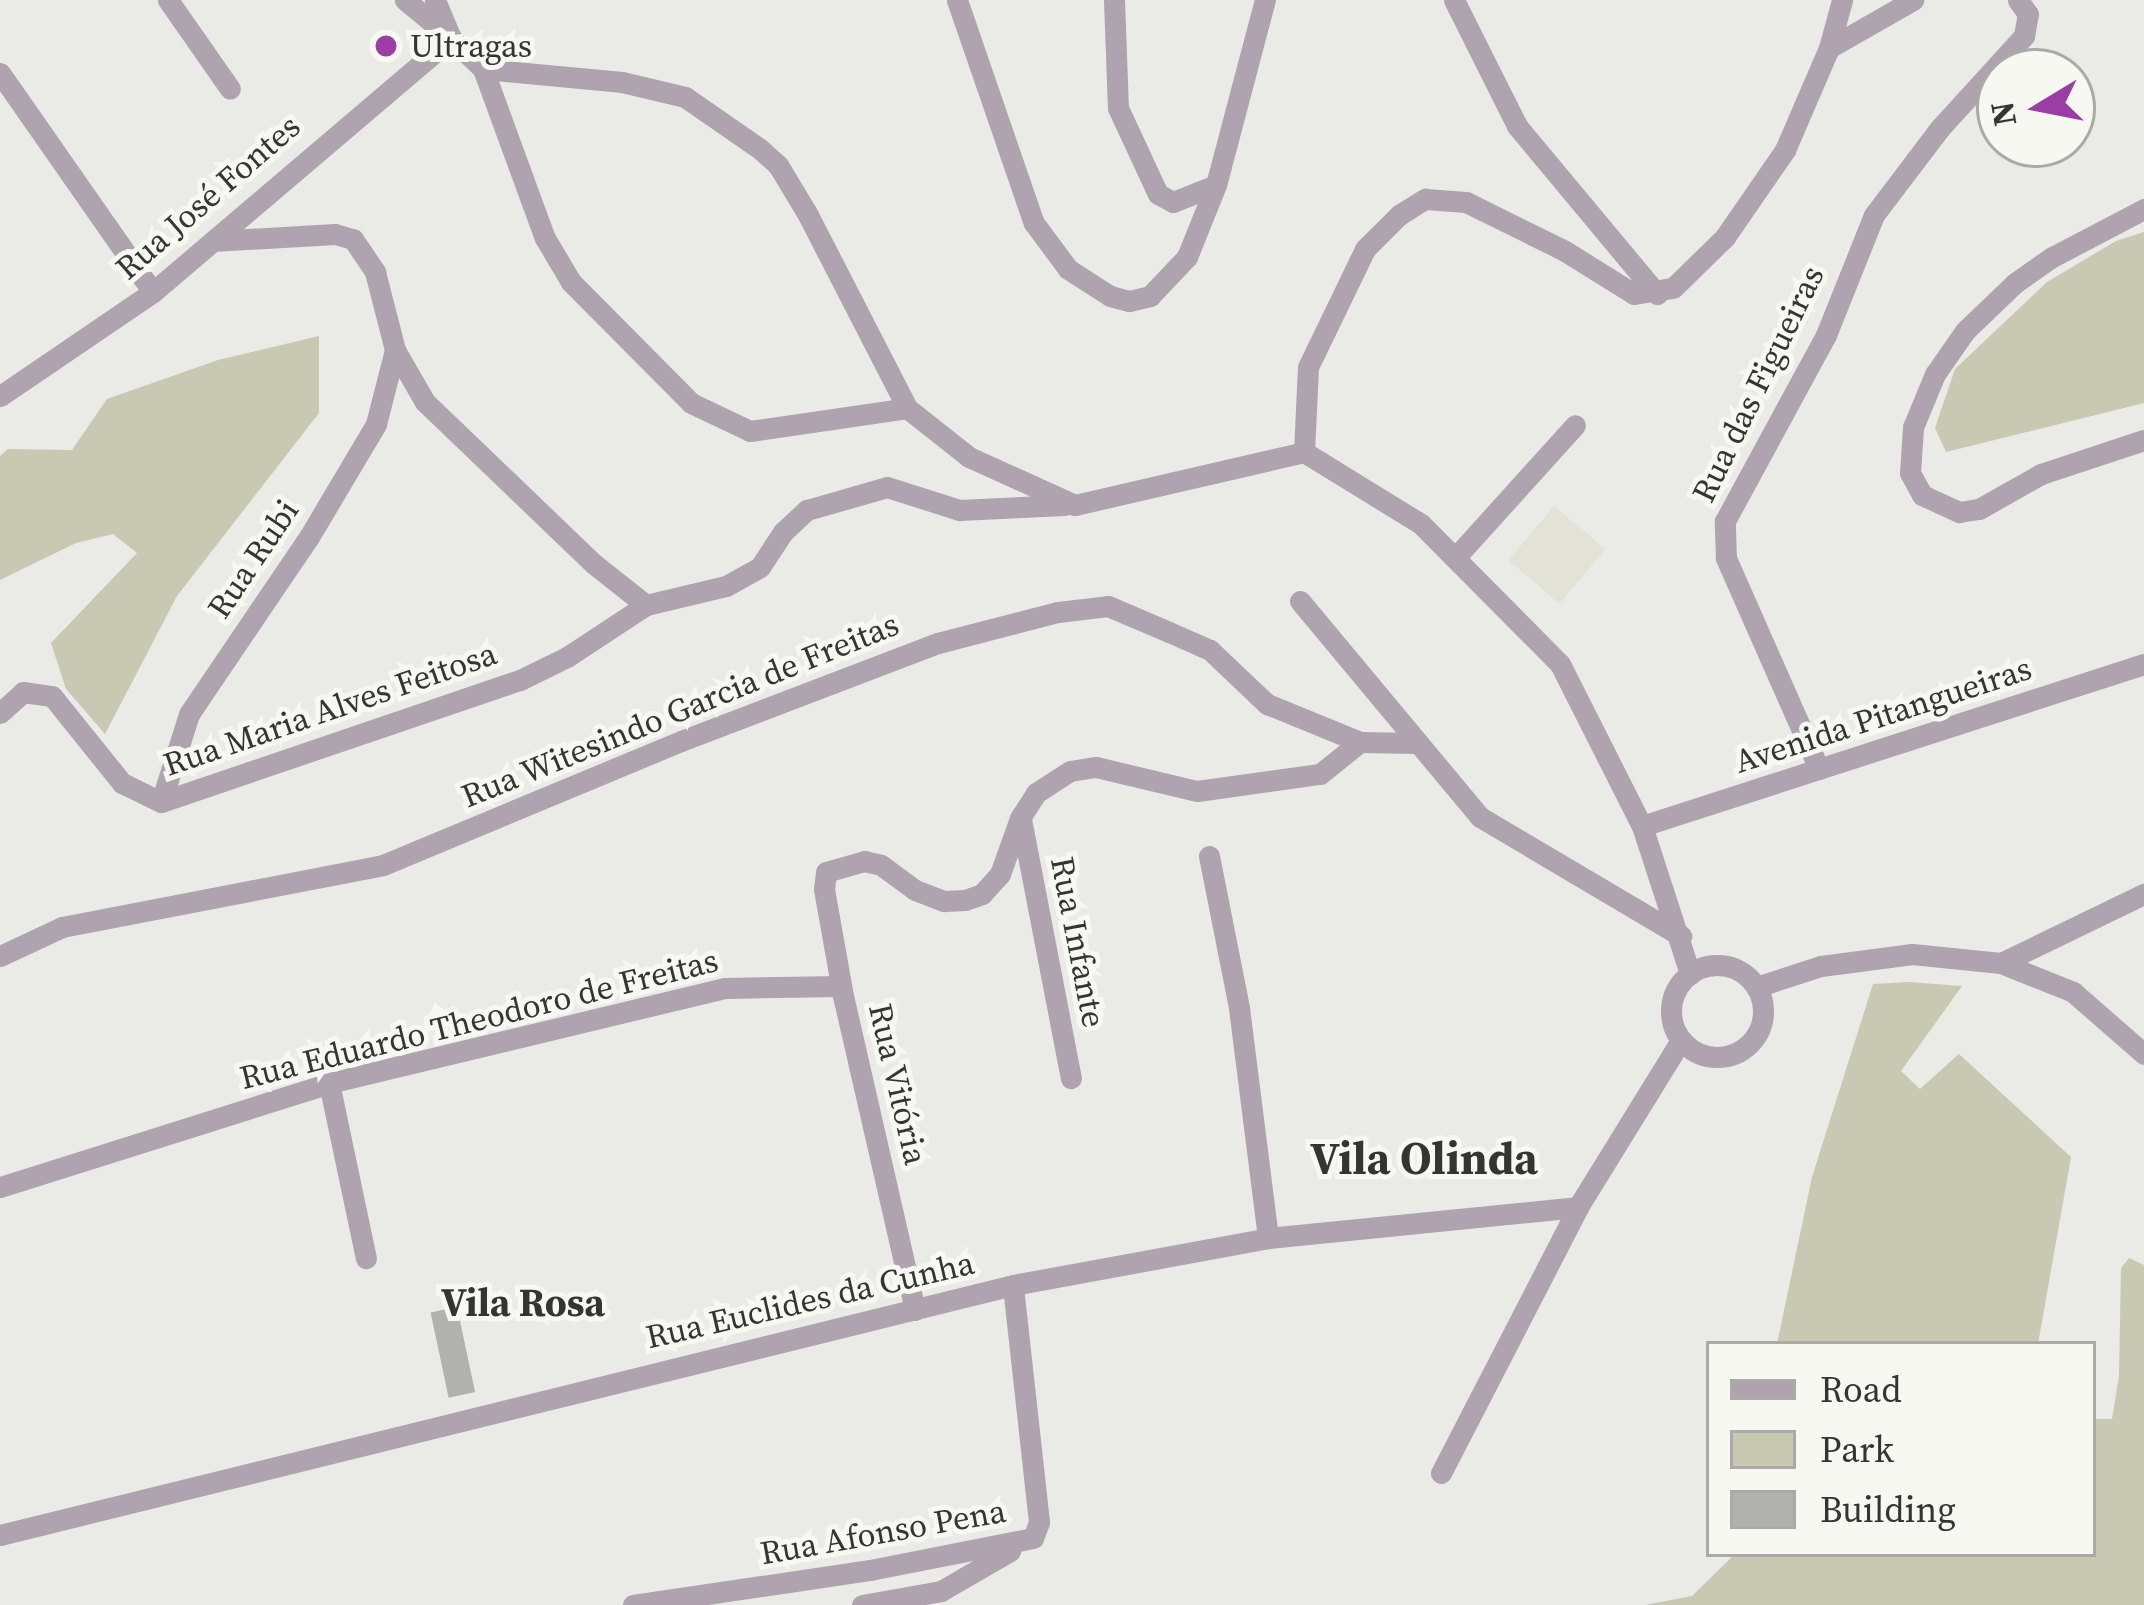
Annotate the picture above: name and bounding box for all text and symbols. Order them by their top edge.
place label: Ultragas [410,26,532,66]
marker: Ultragas [373,33,399,59]
north arrow [1976,48,2096,168]
text: N [1979,98,2027,130]
street label: Rua José Fontes [108,106,308,288]
street label: Rua das Figueiras [1684,259,1832,509]
street label: Rua Rubi [199,492,307,626]
street label: Rua Witesindo Garcia de Freitas [455,604,905,816]
street label: Rua Maria Alves Feitosa [158,633,502,785]
street label: Avenida Pitangueiras [1730,648,2036,782]
street label: Rua Infante [1042,853,1114,1031]
street label: Rua Eduardo Theodoro de Freitas [236,940,722,1098]
street label: Rua Vitória [860,999,936,1169]
district label: Vila Olinda [1310,1132,1538,1186]
street label: Rua Euclides da Cunha [642,1243,978,1357]
district label: Vila Rosa [441,1280,605,1326]
legend [1706,1341,2096,1557]
text: Road [1820,1365,1902,1414]
text: Park [1820,1425,1894,1474]
text: Building [1820,1485,1956,1534]
street label: Rua Afonso Pena [757,1491,1009,1573]

